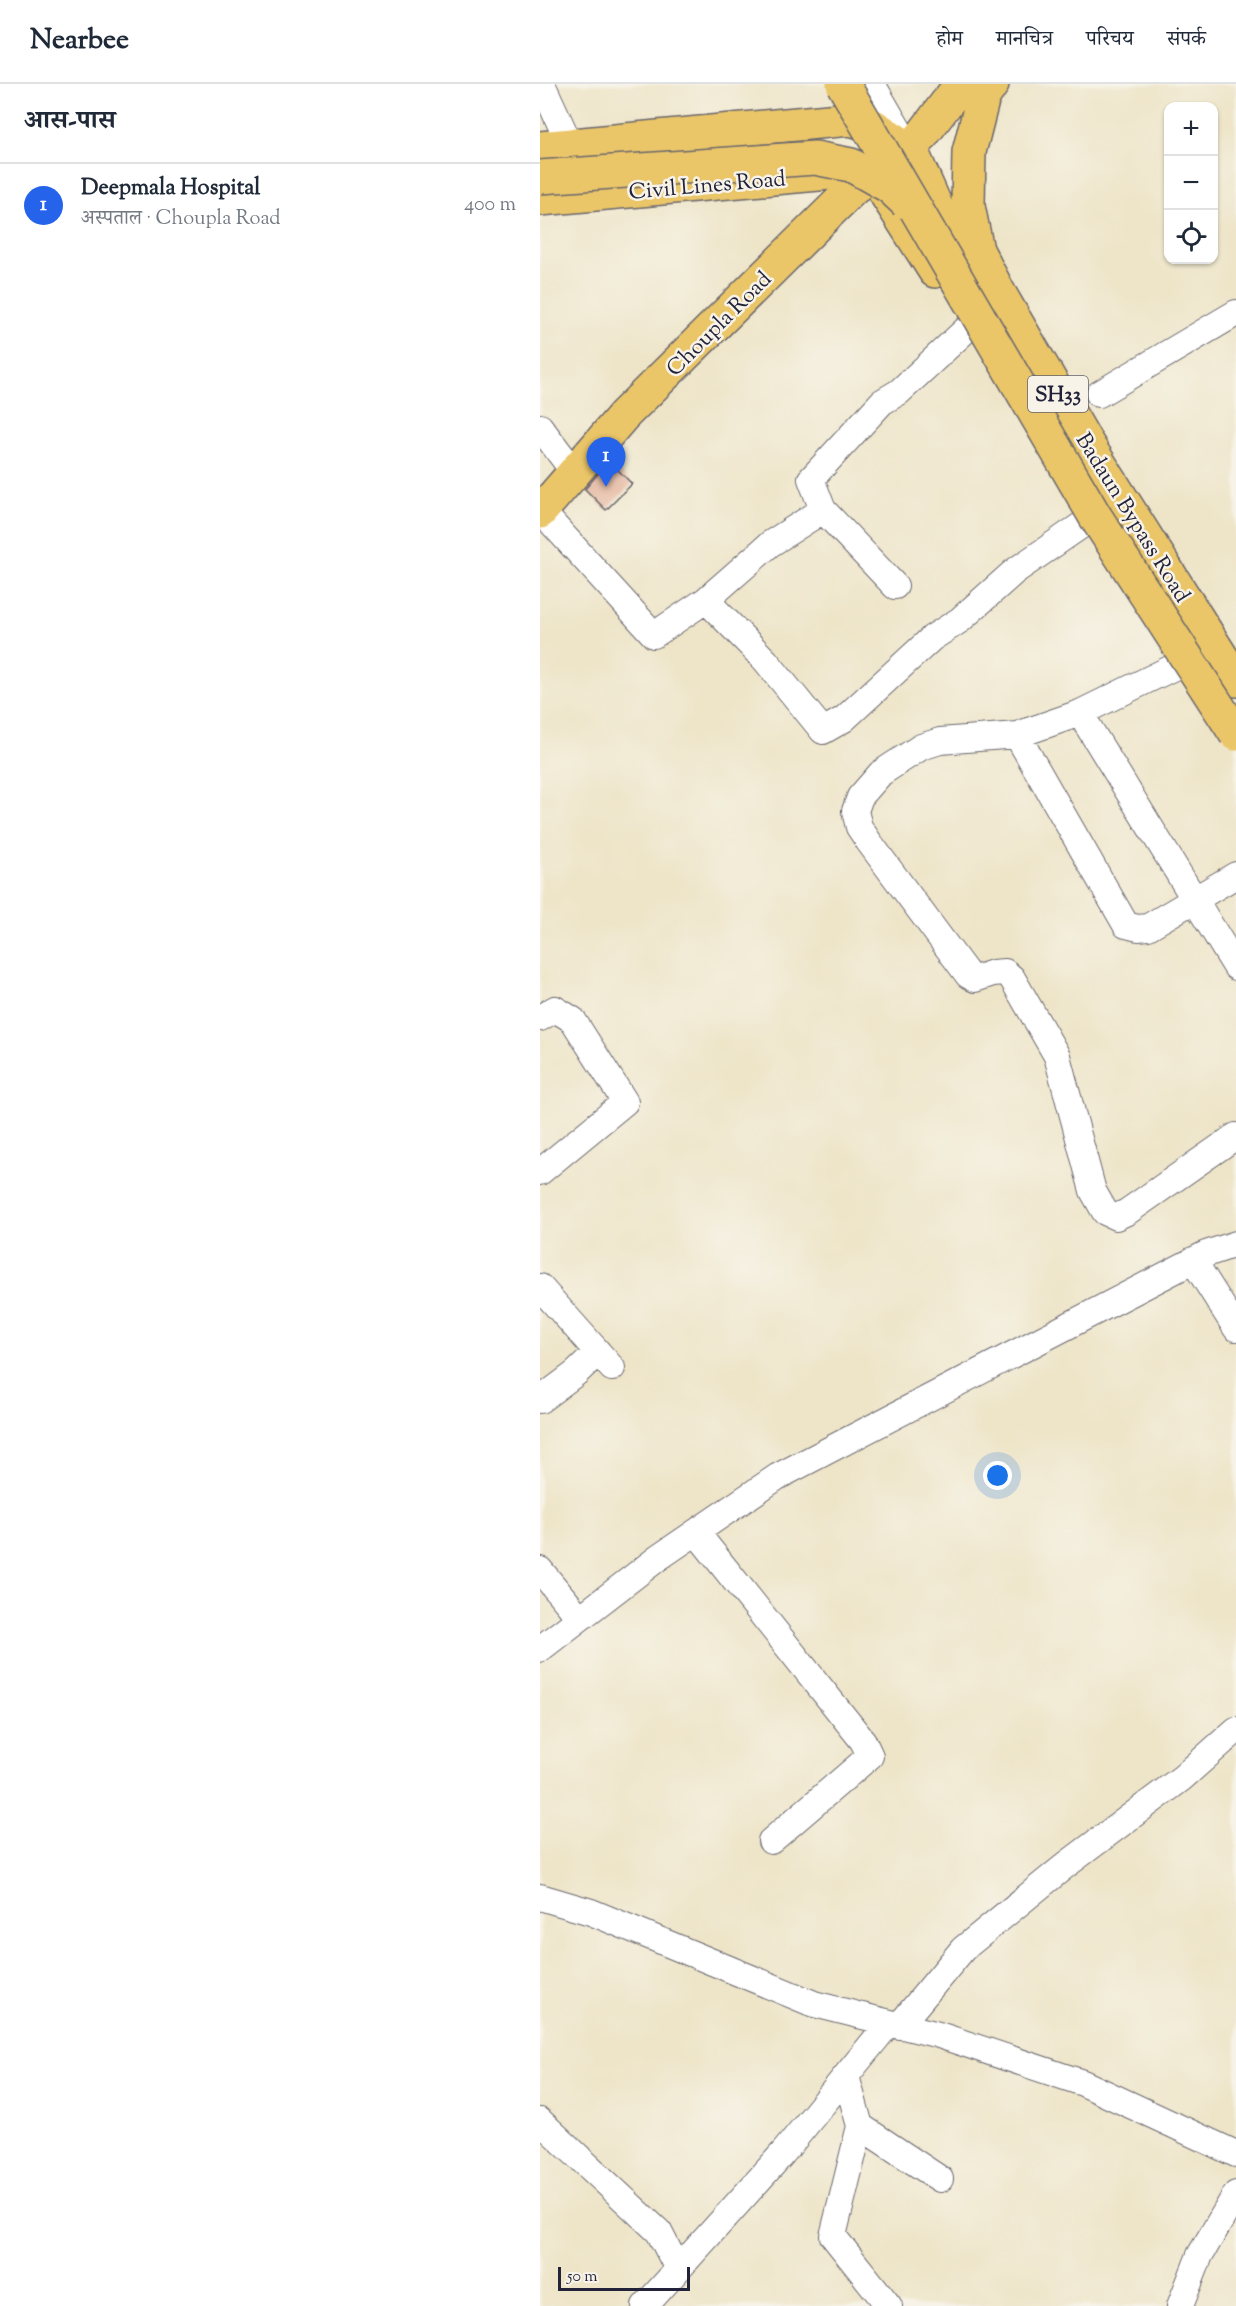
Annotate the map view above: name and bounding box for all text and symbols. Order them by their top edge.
text: Nearbee [30,21,129,61]
text: होम [936,25,963,55]
text: मानचित्र [996,25,1053,55]
text: परिचय [1086,25,1134,55]
text: संपर्क [1167,25,1206,55]
map controls [1164,102,1218,264]
button: + [1164,102,1218,156]
text: आस-पास [24,103,116,140]
button: − [1164,156,1218,210]
street label: Civil Lines Road [627,164,787,210]
text: Deepmala Hospital [81,173,260,205]
text: 1 [40,191,47,220]
text: 400 m [464,191,516,220]
text: अस्पताल · Choupla Road [81,205,281,234]
button: locate [1164,210,1218,264]
street label: Choupla Road [660,265,780,385]
road number: SH33 [1028,376,1088,412]
street label: Badaun Bypass Road [1066,427,1197,610]
pin: 1 [586,438,626,487]
your location [983,1461,1012,1490]
scale bar [558,2264,690,2292]
text: 50 m [567,2266,598,2289]

